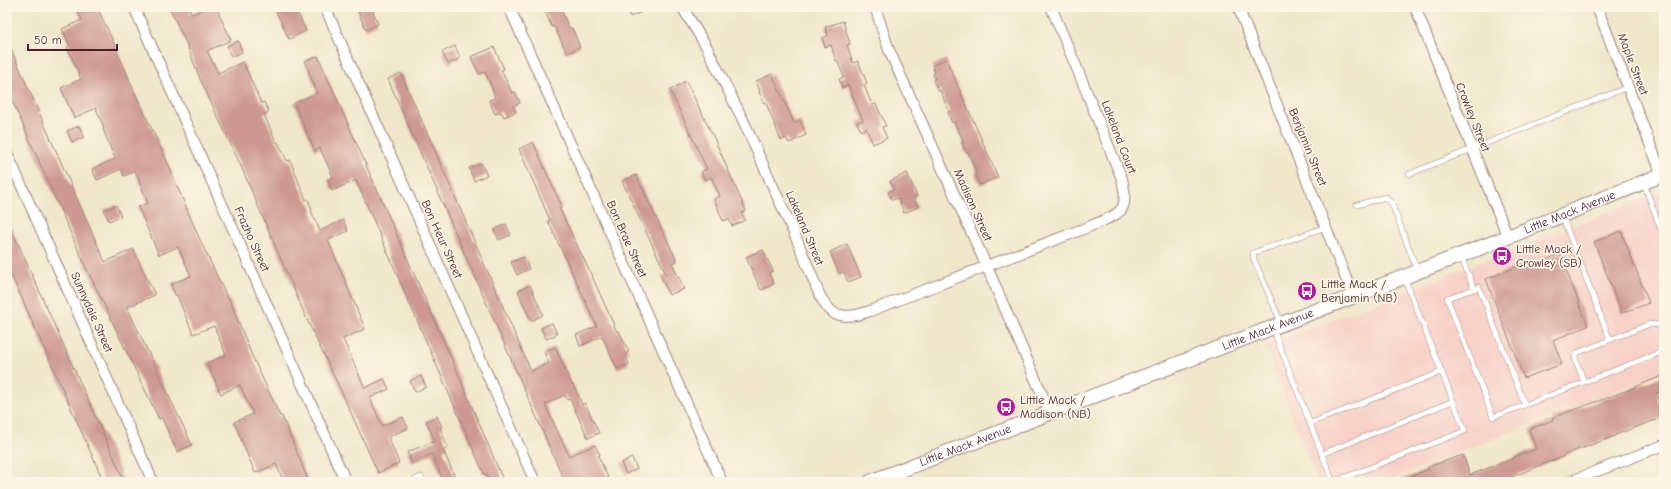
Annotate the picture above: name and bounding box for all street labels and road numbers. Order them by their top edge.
street label: Maple Street [1615,31,1651,98]
street label: Crowley Street [1453,80,1493,154]
street label: Lakeland Court [1099,98,1140,176]
street label: Benjamin Street [1286,106,1330,188]
street label: Madison Street [951,167,995,244]
street label: Little Mack Avenue [1522,187,1617,237]
street label: Lakeland Street [783,189,827,268]
street label: Bon Heur Street [419,198,466,281]
street label: Bon Brae Street [604,198,650,280]
street label: Frazho Street [231,204,273,274]
street label: Sunnydale Street [68,270,116,355]
street label: Little Mack Avenue [1220,305,1315,353]
street label: Little Mack Avenue [918,422,1013,469]

